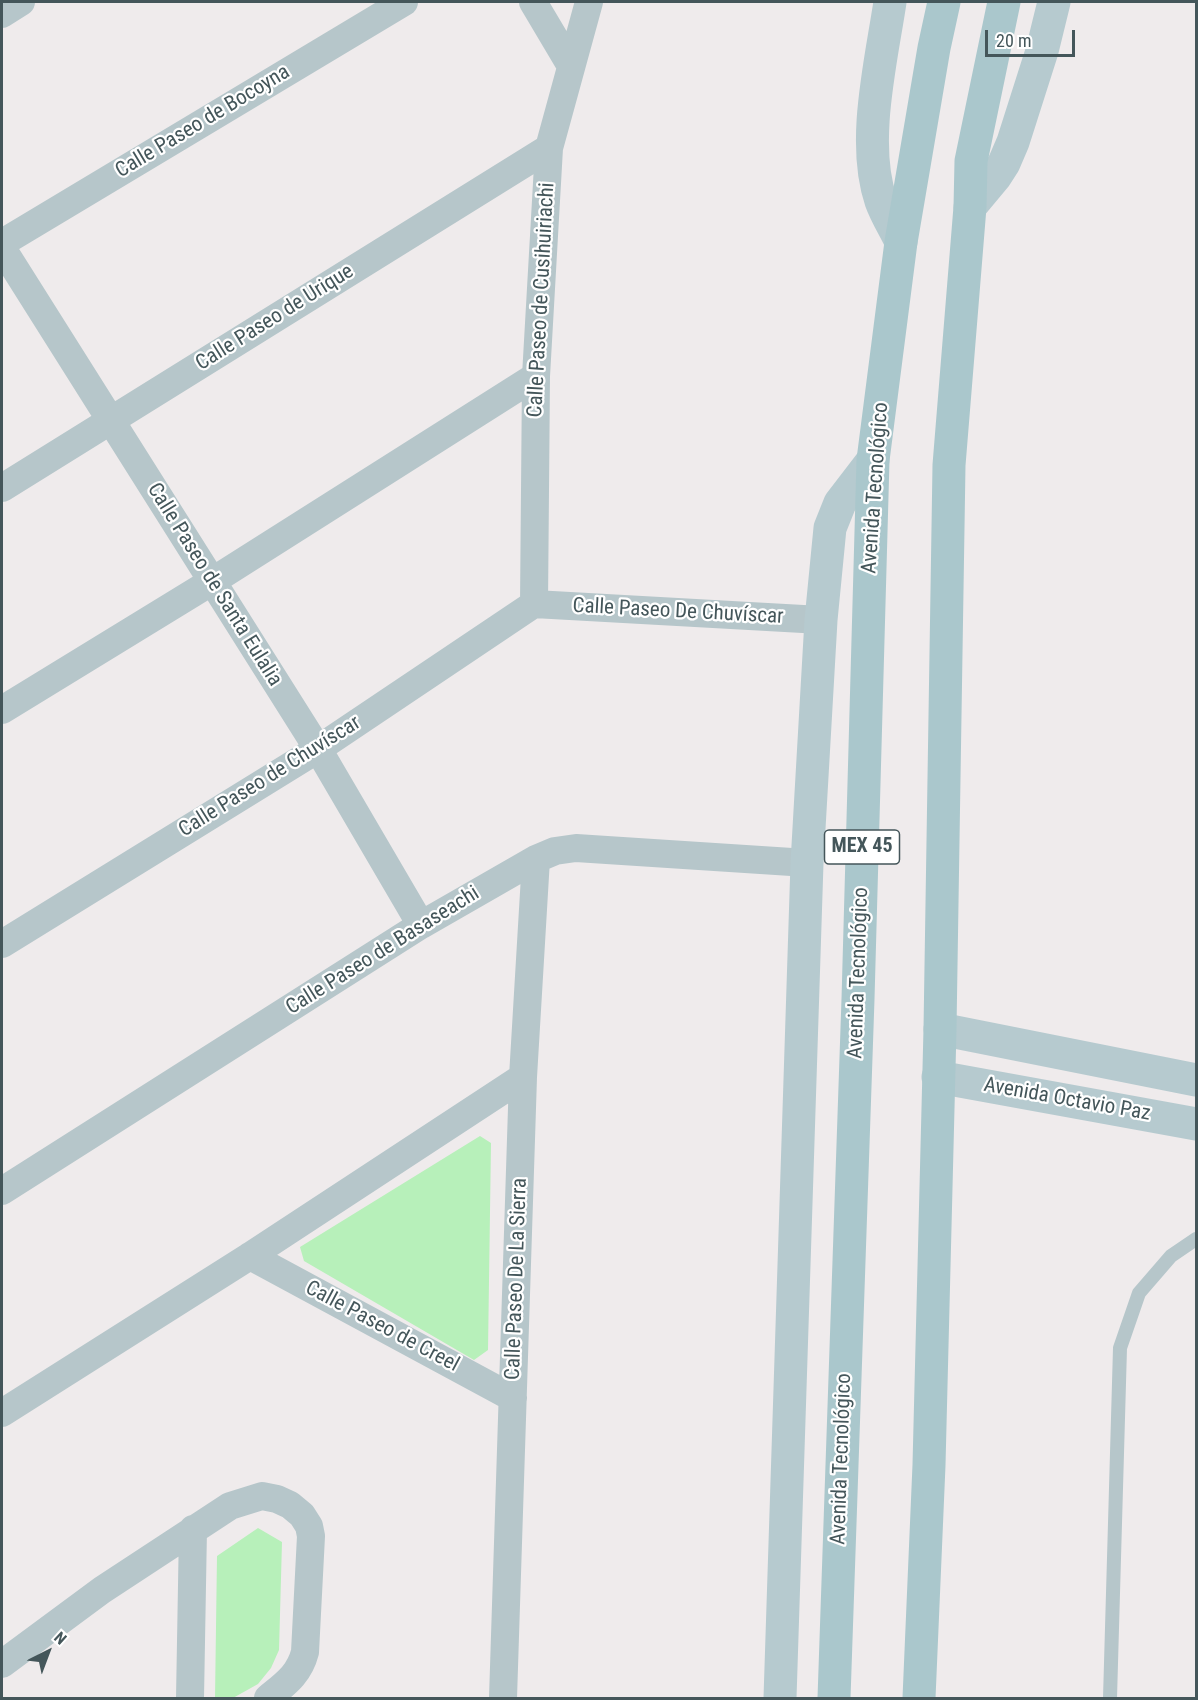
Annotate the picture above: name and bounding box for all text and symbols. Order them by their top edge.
scale bar [988,18,1078,56]
text: 20 m [996,30,1031,51]
street label: Calle Paseo de Bocoyna [111,60,295,184]
street label: Calle Paseo de Cusihuiriachi [523,182,561,418]
street label: Calle Paseo de Urique [191,259,359,377]
street label: Avenida Tecnológico [857,402,895,574]
street label: Calle Paseo de Santa Eulalia [141,479,287,691]
street label: Calle Paseo De Chuvíscar [572,594,784,630]
street label: Calle Paseo de Chuvíscar [174,711,366,843]
road number: MEX 45 [824,830,900,864]
street label: Calle Paseo de Basaseachi [282,881,484,1021]
street label: Avenida Tecnológico [843,887,875,1059]
street label: Avenida Octavio Paz [982,1073,1152,1127]
street label: Calle Paseo De La Sierra [501,1178,533,1380]
street label: Calle Paseo de Creel [301,1276,463,1378]
street label: Avenida Tecnológico [826,1373,858,1545]
north arrow [18,1622,78,1682]
text: N [50,1628,70,1649]

